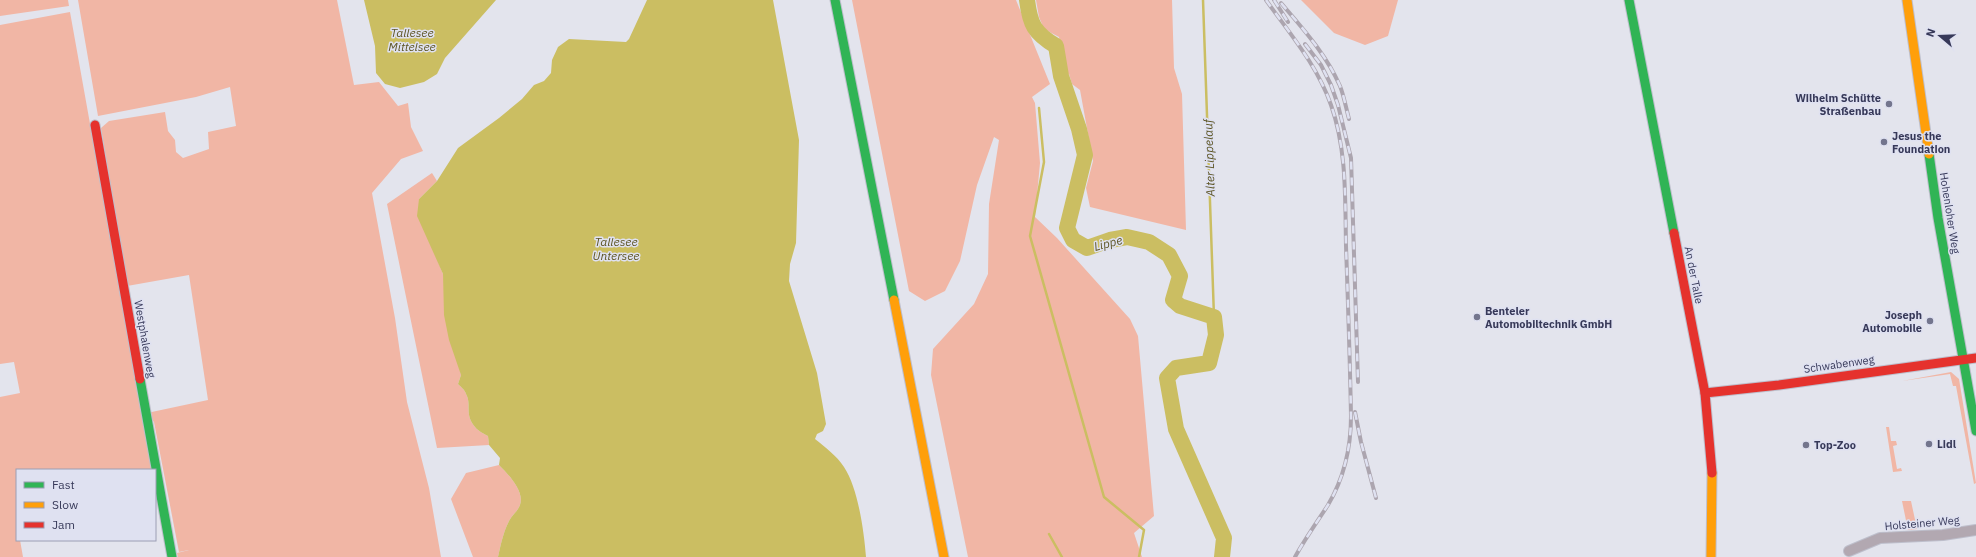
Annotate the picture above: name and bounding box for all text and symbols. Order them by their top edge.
north arrow [1920,16,1960,56]
water label: Tallesee Mittelsee [388,25,436,54]
text: N [1923,27,1938,39]
place label: Wilhelm Schütte Straßenbau [1795,91,1881,118]
marker: Wilhelm Schütte Straßenbau [1884,99,1894,109]
water label: Alter Lippelauf [1200,118,1218,198]
place label: Jesus the Foundation [1892,129,1950,156]
marker: Jesus the Foundation [1879,137,1889,147]
street label: Hohenloher Weg [1937,171,1963,255]
water label: Lippe [1092,232,1124,254]
water label: Tallesee Untersee [593,234,639,263]
street label: An der Talle [1682,245,1706,305]
street label: Westphalenweg [131,299,159,379]
place label: Benteler Automobiltechnik GmbH [1485,304,1612,331]
place label: Joseph Automobile [1862,308,1922,335]
marker: Benteler Automobiltechnik GmbH [1472,312,1482,322]
marker: Joseph Automobile [1925,316,1935,326]
street label: Schwabenweg [1803,352,1875,376]
place label: Lidl [1937,437,1957,451]
place label: Top-Zoo [1814,438,1856,452]
marker: Lidl [1924,439,1934,449]
marker: Top-Zoo [1801,440,1811,450]
legend [16,469,156,541]
text: Fast [52,477,75,492]
text: Slow [52,497,78,512]
street label: Holsteiner Weg [1884,513,1960,533]
text: Jam [52,517,75,532]

